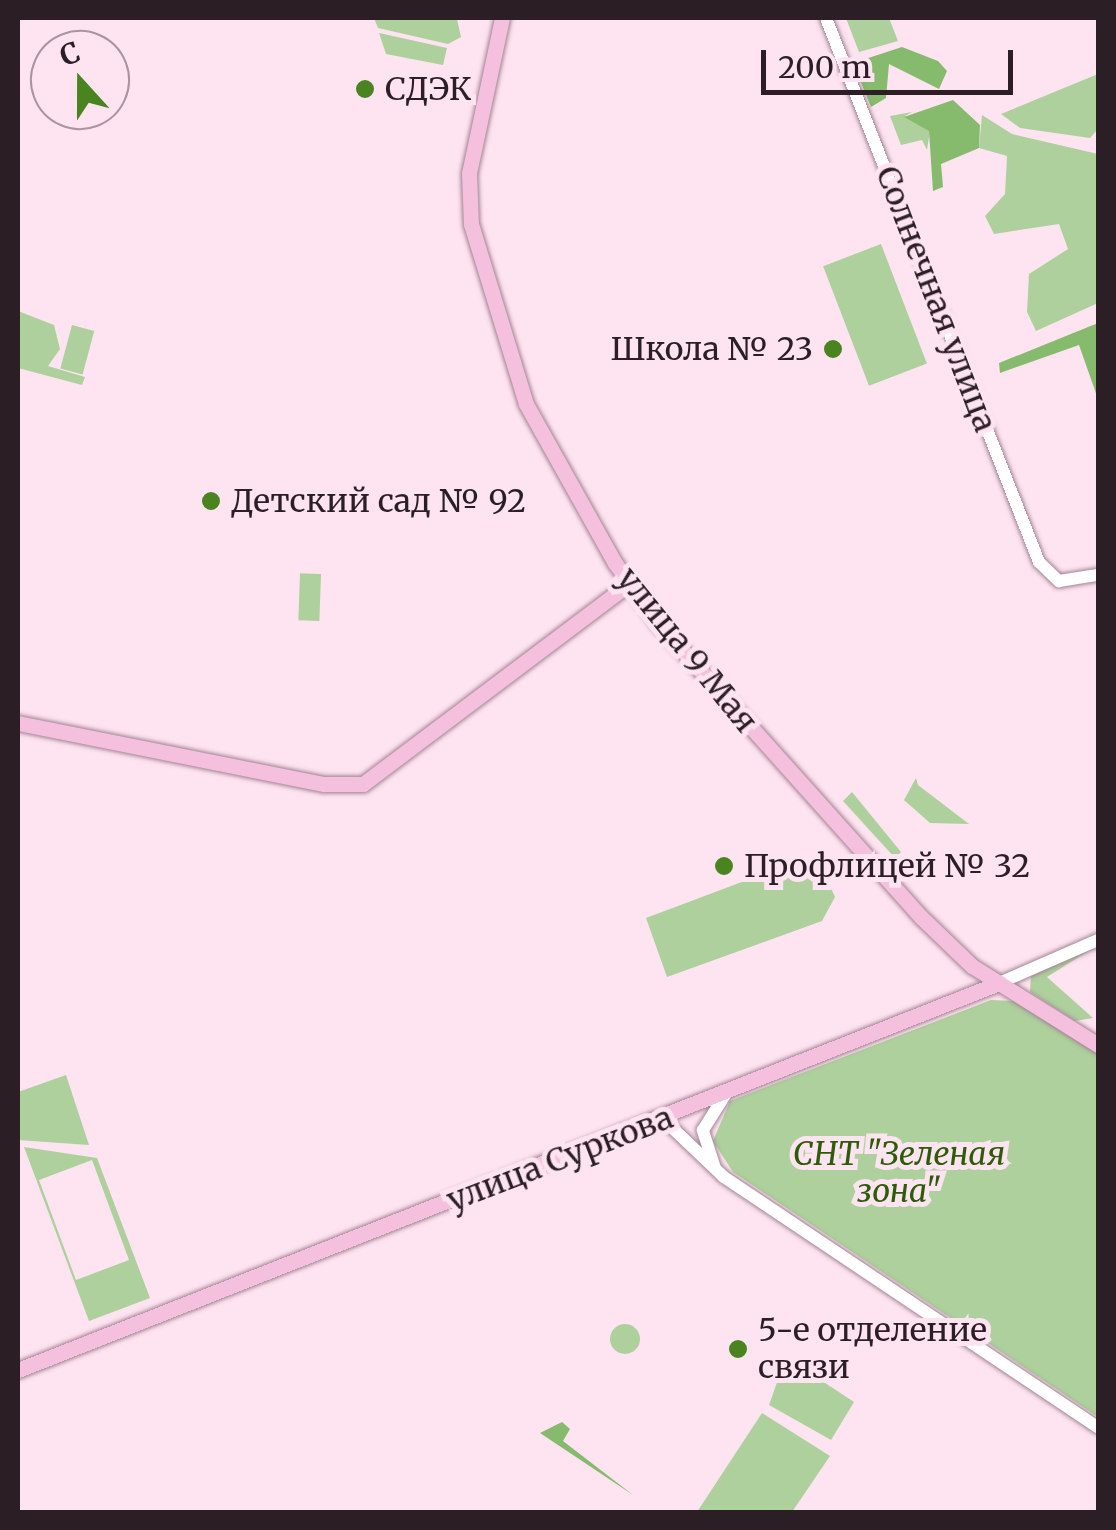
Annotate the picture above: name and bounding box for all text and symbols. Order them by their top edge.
north arrow [30,30,130,130]
scale bar [766,30,1018,92]
text: С [55,34,85,74]
text: 200 m [778,48,871,86]
place label: СДЭК [385,70,471,108]
marker: СДЭК [354,78,376,100]
street label: Солнечная улица [868,161,1004,437]
place label: Школа № 23 [610,330,813,368]
marker: Школа № 23 [822,338,844,360]
place label: Детский сад № 92 [231,482,526,520]
marker: Детский сад № 92 [200,490,222,512]
street label: улица 9 Мая [609,560,765,740]
place label: Профлицей № 32 [744,847,1030,885]
marker: Профлицей № 32 [713,855,735,877]
street label: улица Суркова [442,1098,678,1220]
park label: СНТ "Зеленая зона" [793,1136,1005,1211]
place label: 5-е отделение связи [758,1312,987,1387]
marker: 5-е отделение связи [727,1338,749,1360]

